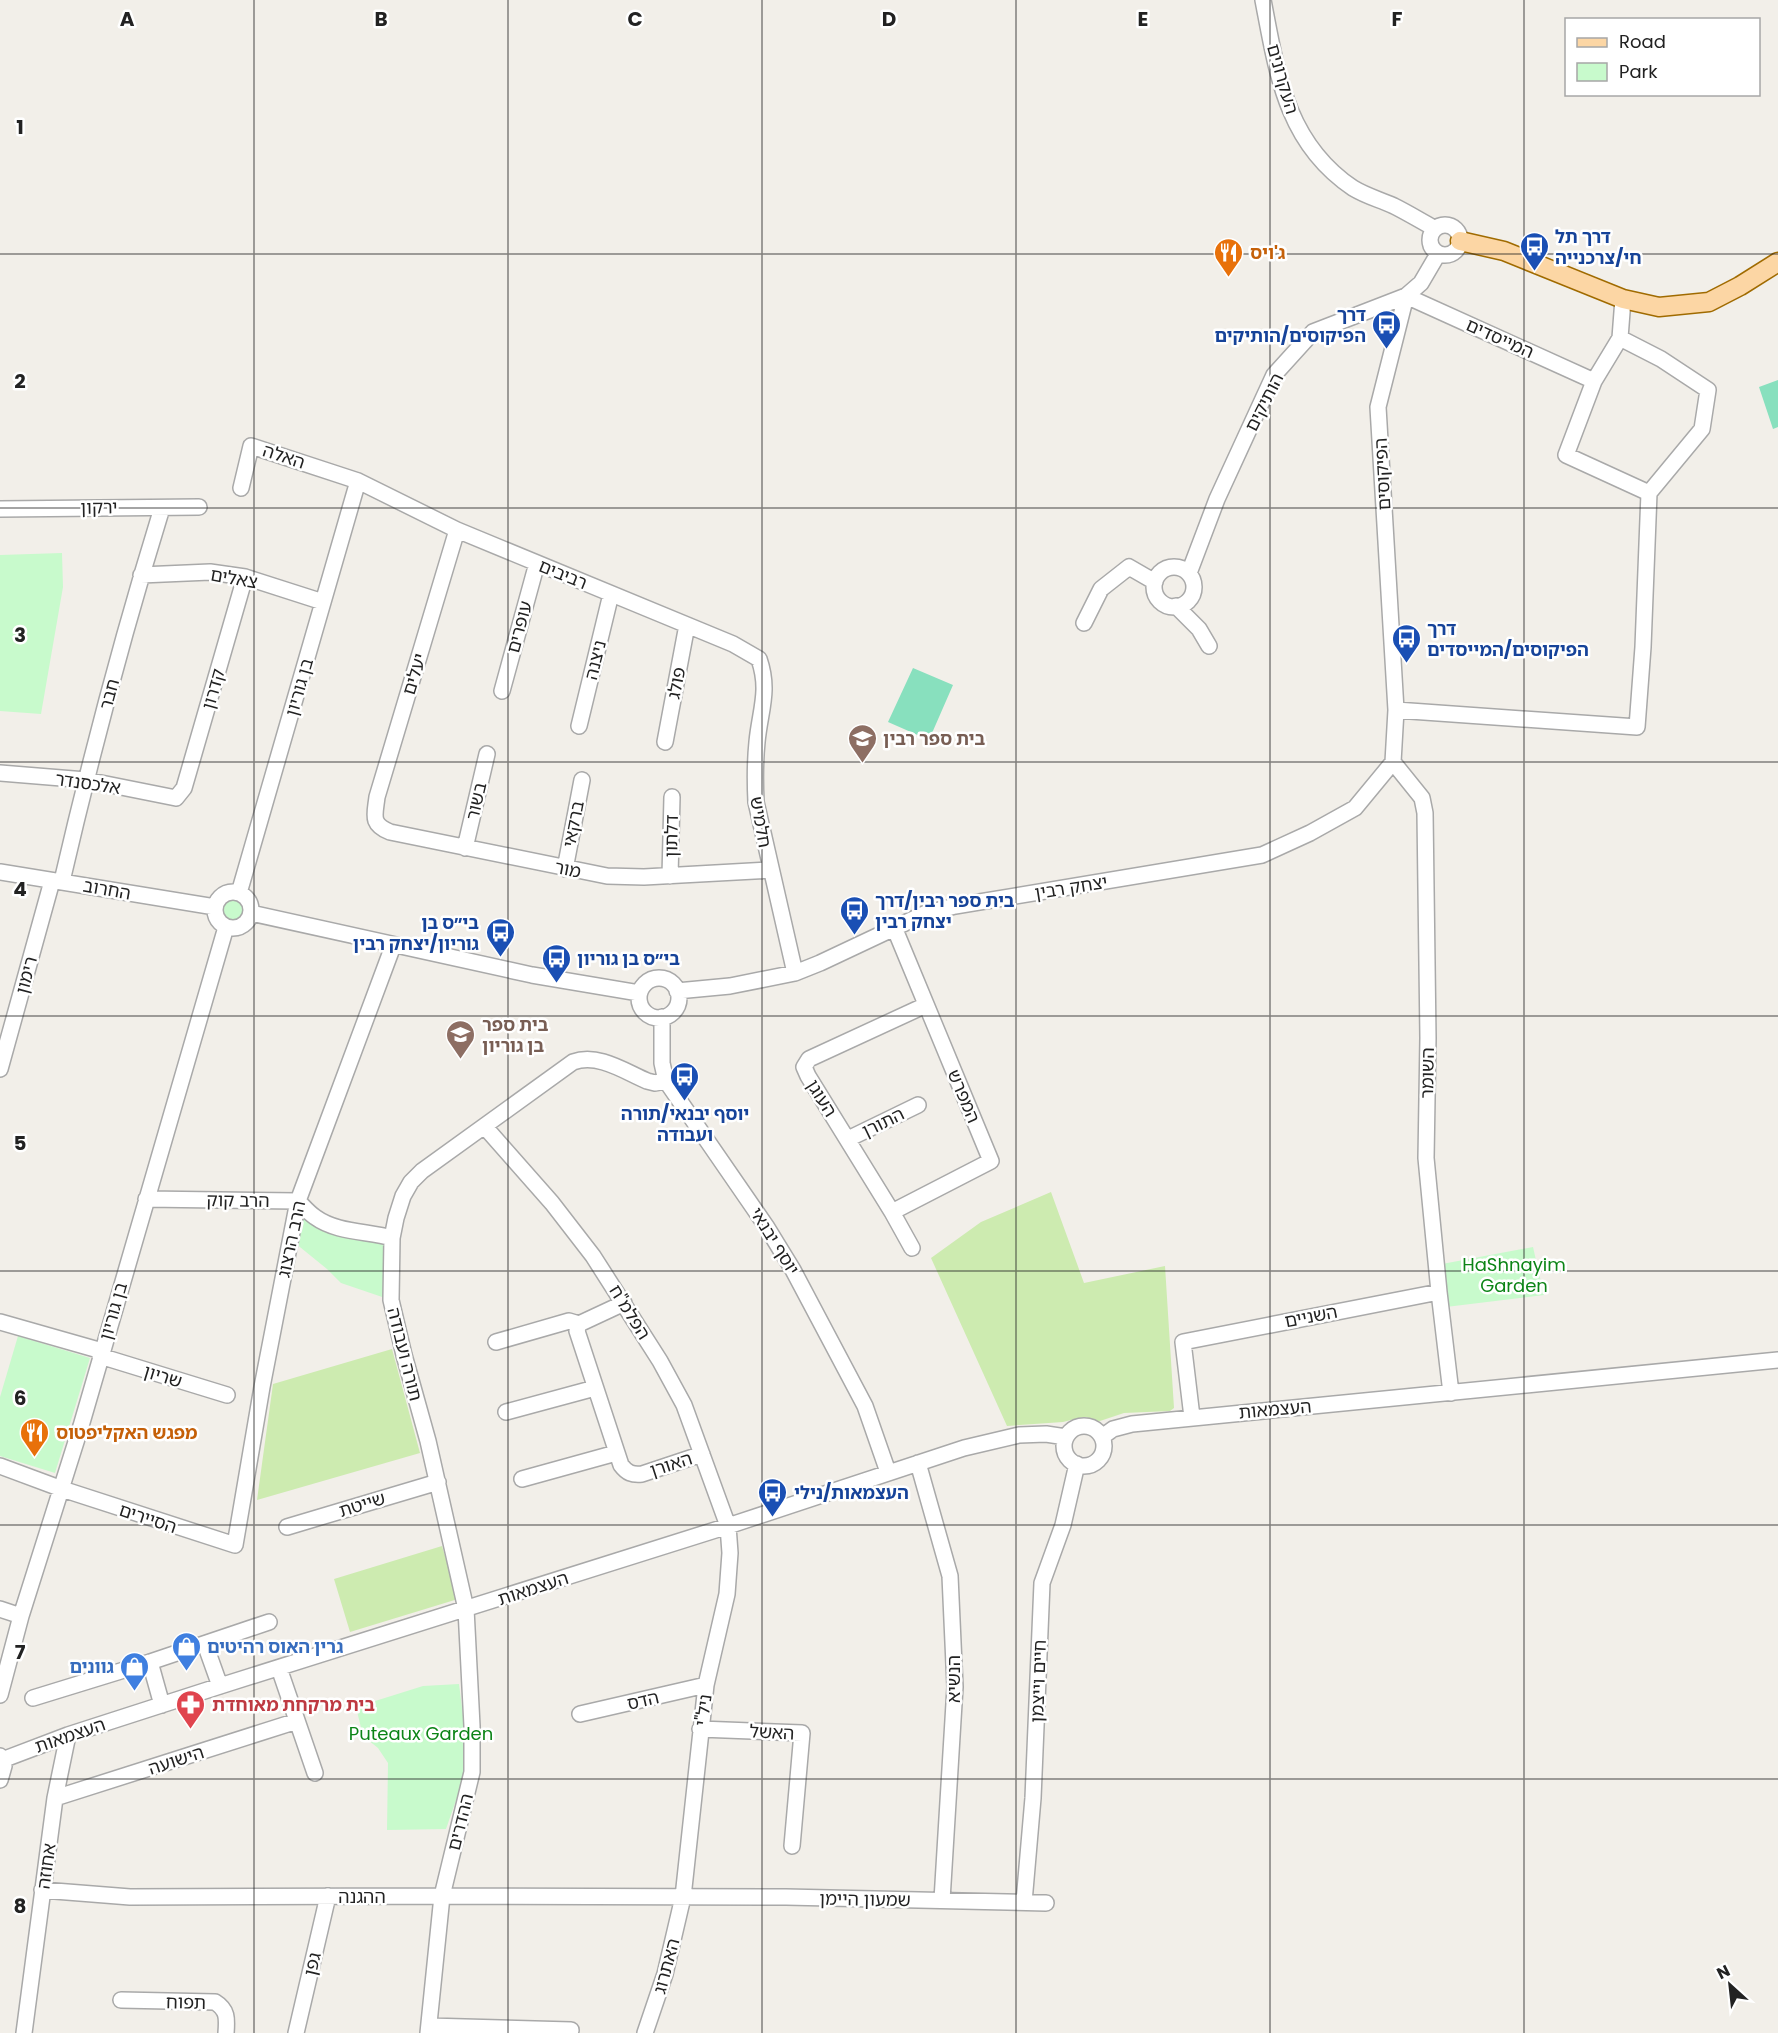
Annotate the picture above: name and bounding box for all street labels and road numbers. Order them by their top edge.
street label: העקרונים [1261,41,1305,117]
street label: המייסדים [1462,312,1538,364]
street label: הותיקים [1239,368,1289,436]
street label: האלה [260,437,308,475]
street label: הפיקוסים [1368,437,1396,511]
street label: ירקון [80,494,118,520]
street label: רביבים [535,553,591,595]
street label: צאלים [208,562,260,594]
street label: עופרים [500,598,538,656]
street label: ניצנה [578,638,612,682]
street label: יעלים [396,650,432,698]
street label: בן גוריון [279,655,319,719]
street label: פולג [661,665,691,701]
street label: קדרון [195,666,231,712]
street label: חבר [93,676,125,712]
street label: אלכסנדר [54,766,122,800]
street label: בשור [460,780,492,822]
street label: חלמיש [744,794,778,850]
street label: ברקאי [556,799,590,849]
street label: דלתון [658,814,684,858]
street label: מור [553,854,584,884]
street label: יצחק רבין [1033,869,1109,905]
street label: החרוב [81,873,133,905]
street label: רימון [9,954,43,996]
street label: השומר [1414,1047,1440,1099]
street label: המפרש [942,1065,986,1127]
street label: העוגן [801,1074,843,1122]
street label: התורן [858,1101,908,1143]
street label: הרב קוק [206,1187,270,1213]
street label: הרב הרצוג [271,1198,311,1280]
street label: יוסף יבנאי [744,1203,806,1279]
street label: בן גוריון [93,1279,133,1343]
street label: הפלמ"ח [603,1280,657,1344]
street label: השניים [1282,1299,1340,1333]
street label: תורה ועבודה [381,1305,429,1403]
street label: שריון [141,1358,185,1394]
street label: העצמאות [1238,1393,1312,1425]
street label: האורן [647,1445,695,1483]
street label: שייטת [336,1485,388,1523]
street label: הסיירים [116,1497,180,1539]
street label: העצמאות [494,1565,572,1611]
street label: חיים וייצמן [1024,1639,1052,1723]
street label: הנשיא [941,1655,966,1703]
street label: הדס [625,1684,661,1716]
street label: ניל"י [688,1692,718,1728]
street label: העצמאות [31,1711,109,1759]
street label: האשל [749,1718,795,1746]
street label: הישועה [145,1739,207,1781]
street label: ההדרים [441,1791,479,1853]
street label: אחוזה [30,1842,62,1890]
street label: ההגנה [338,1884,386,1909]
street label: שמעון היימן [819,1886,911,1912]
street label: האתרוג [647,1935,685,1997]
street label: גפן [297,1950,327,1978]
street label: תפוח [166,1989,206,2015]

